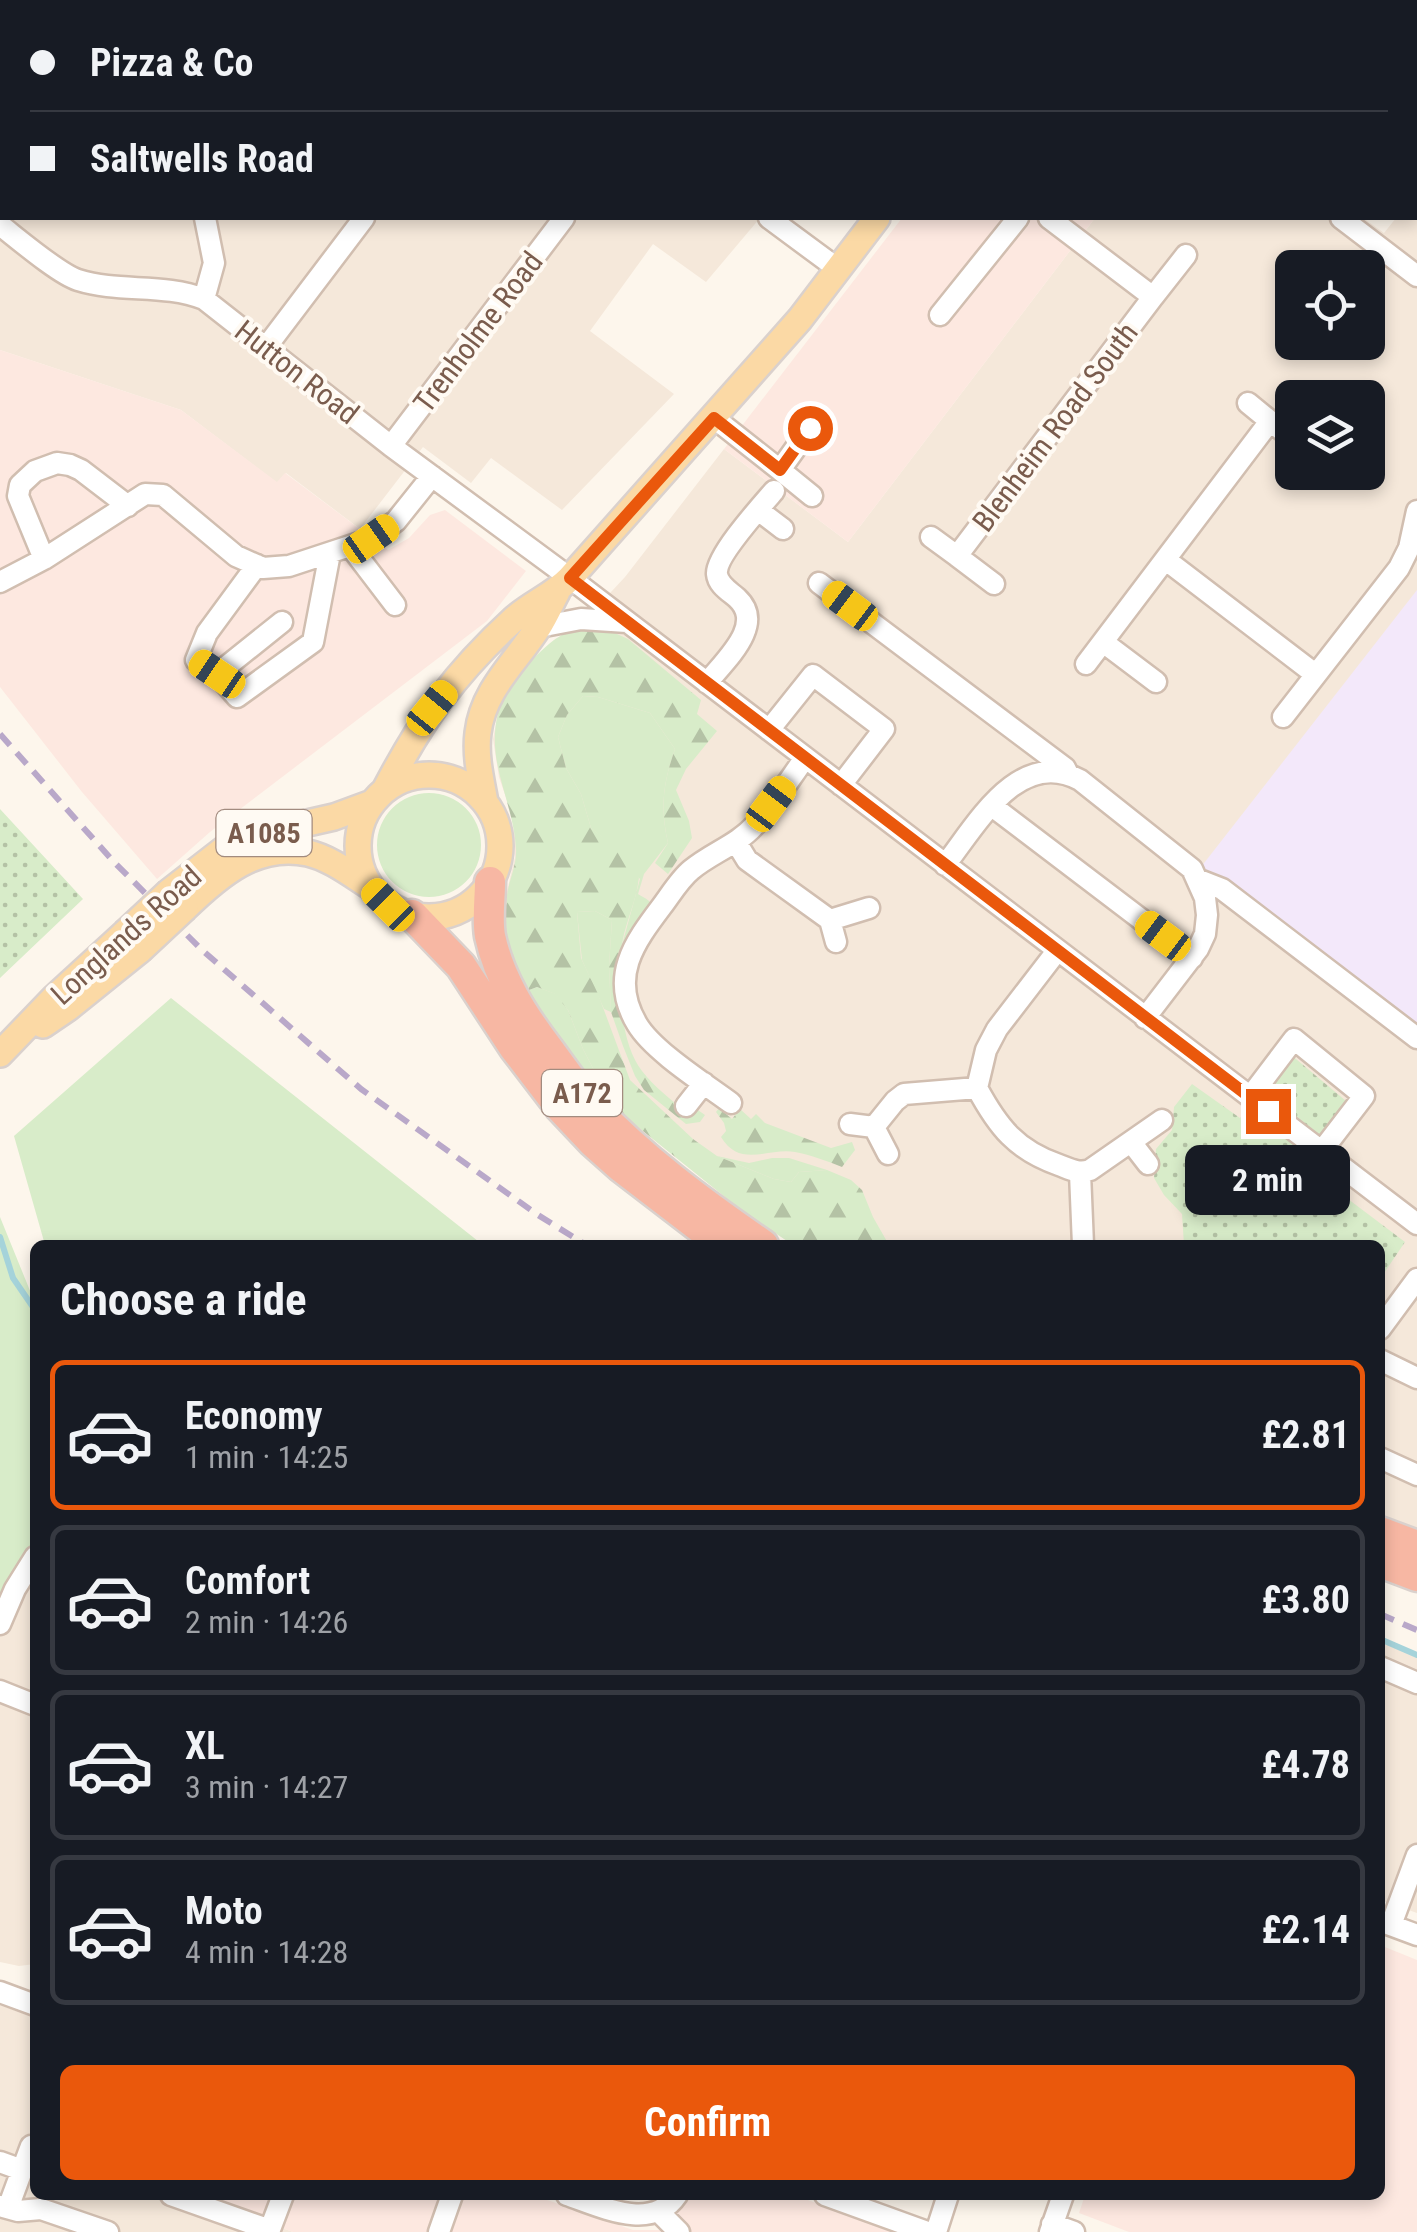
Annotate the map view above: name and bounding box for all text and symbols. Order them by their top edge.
text: Pizza & Co [90,41,254,85]
text: Saltwells Road [90,137,314,181]
street label: Trenholme Road [406,245,550,419]
map controls [1275,250,1385,490]
button: locate [1275,250,1385,360]
street label: Hutton Road [228,313,366,431]
street label: Blenheim Road South [965,316,1145,538]
button: layers [1275,380,1385,490]
route start [788,406,833,451]
car [338,510,404,568]
car [817,576,883,636]
car [184,645,250,703]
car [401,675,463,741]
car [741,771,801,837]
road number: A1085 [216,810,312,856]
street label: Longlands Road [44,858,208,1012]
car [356,873,420,937]
car [1130,906,1196,966]
road number: A172 [542,1070,622,1116]
route end [1246,1089,1291,1134]
callout: 2 min [1186,1146,1350,1216]
text: 2 min [1232,1161,1303,1199]
text: Choose a ride [60,1273,307,1326]
icon: car [65,1390,155,1480]
text: Economy [185,1394,322,1438]
text: £2.81 [1261,1413,1350,1457]
text: 1 min · 14:25 [185,1438,348,1476]
icon: car [65,1555,155,1645]
text: Comfort [185,1559,310,1603]
text: £3.80 [1261,1578,1350,1622]
text: 2 min · 14:26 [185,1603,348,1641]
icon: car [65,1720,155,1810]
text: XL [185,1724,224,1768]
text: £4.78 [1261,1743,1350,1787]
text: 3 min · 14:27 [185,1768,348,1806]
icon: car [65,1885,155,1975]
text: Moto [185,1889,263,1933]
text: £2.14 [1261,1908,1350,1952]
text: 4 min · 14:28 [185,1933,348,1971]
button: Confirm [60,2065,1355,2180]

